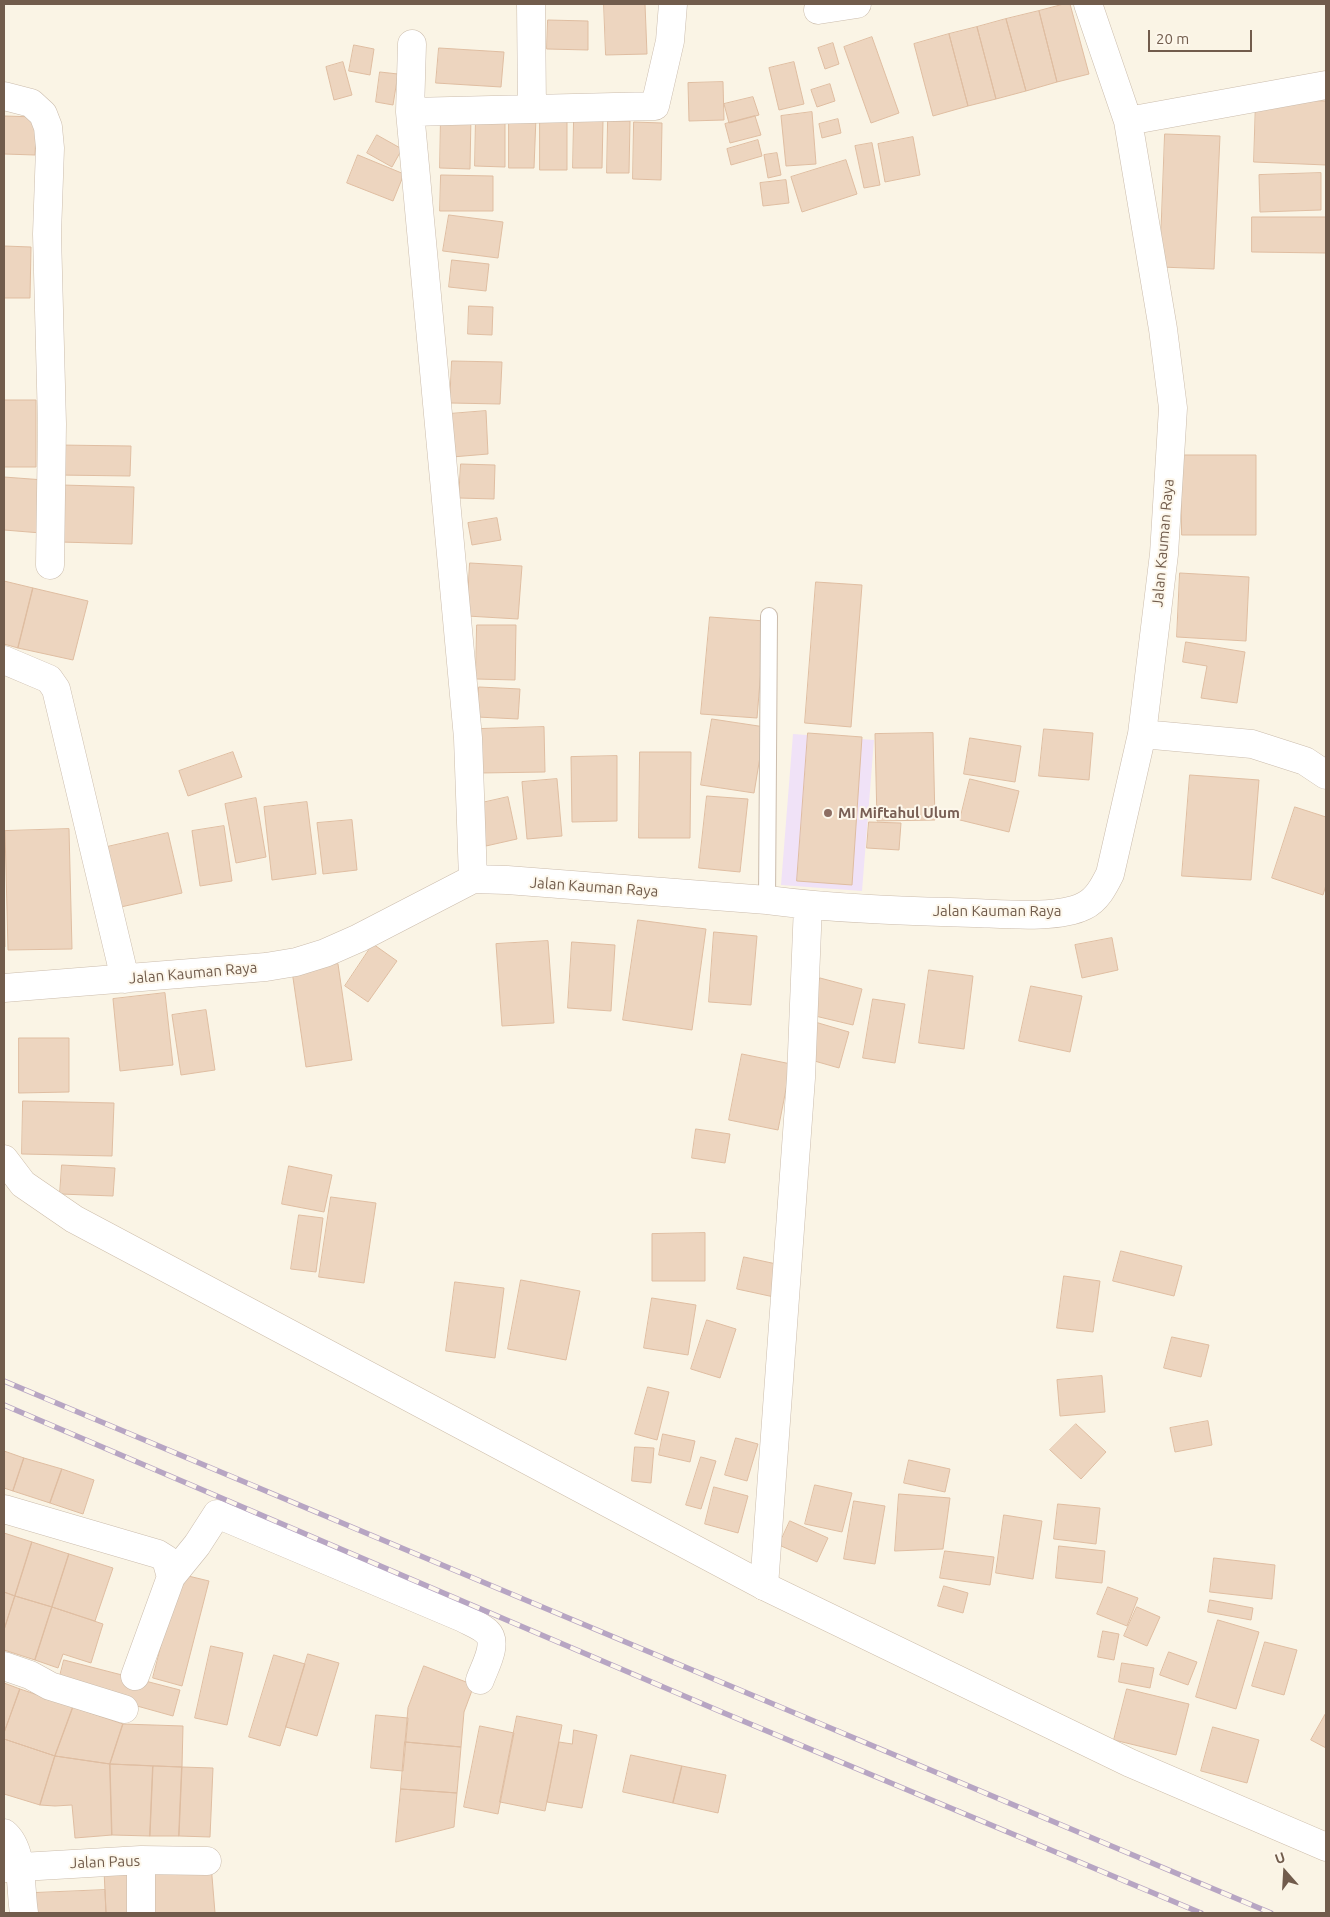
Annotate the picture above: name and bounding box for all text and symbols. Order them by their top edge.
scale bar [1150,20,1254,52]
text: 20 m [1156,30,1189,47]
street label: Jalan Kauman Raya [1148,478,1178,608]
place label: MI Miftahul Ulum [838,804,960,822]
marker: MI Miftahul Ulum [822,807,834,819]
street label: Jalan Kauman Raya [529,874,659,900]
street label: Jalan Kauman Raya [933,902,1061,920]
street label: Jalan Kauman Raya [128,958,258,988]
north arrow [1260,1847,1310,1897]
text: U [1273,1849,1287,1867]
street label: Jalan Paus [70,1852,140,1872]

